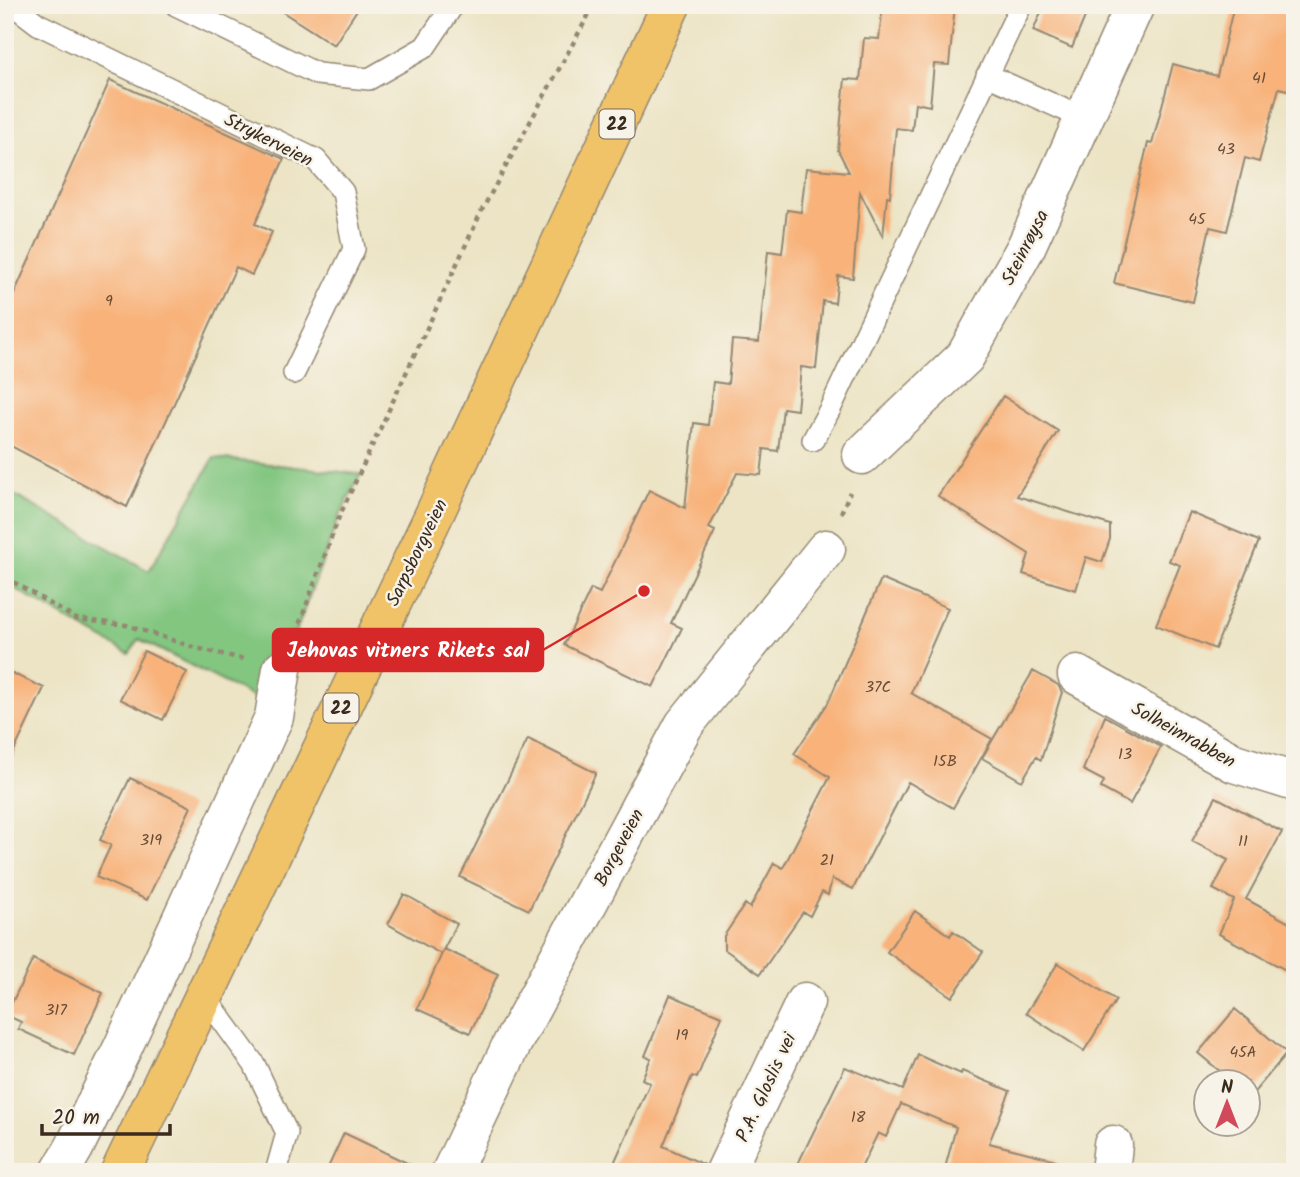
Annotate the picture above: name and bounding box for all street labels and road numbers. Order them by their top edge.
street label: Strykerveien [218,106,318,176]
road number: 22 [600,110,634,139]
street label: Steinrøysa [994,205,1058,291]
street label: Sarpsborgveien [379,494,457,612]
road number: 22 [324,694,358,722]
street label: Solheimrabben [1125,695,1241,777]
street label: Borgeveien [587,804,653,892]
street label: P.A. Gloslis vei [728,1027,806,1147]

